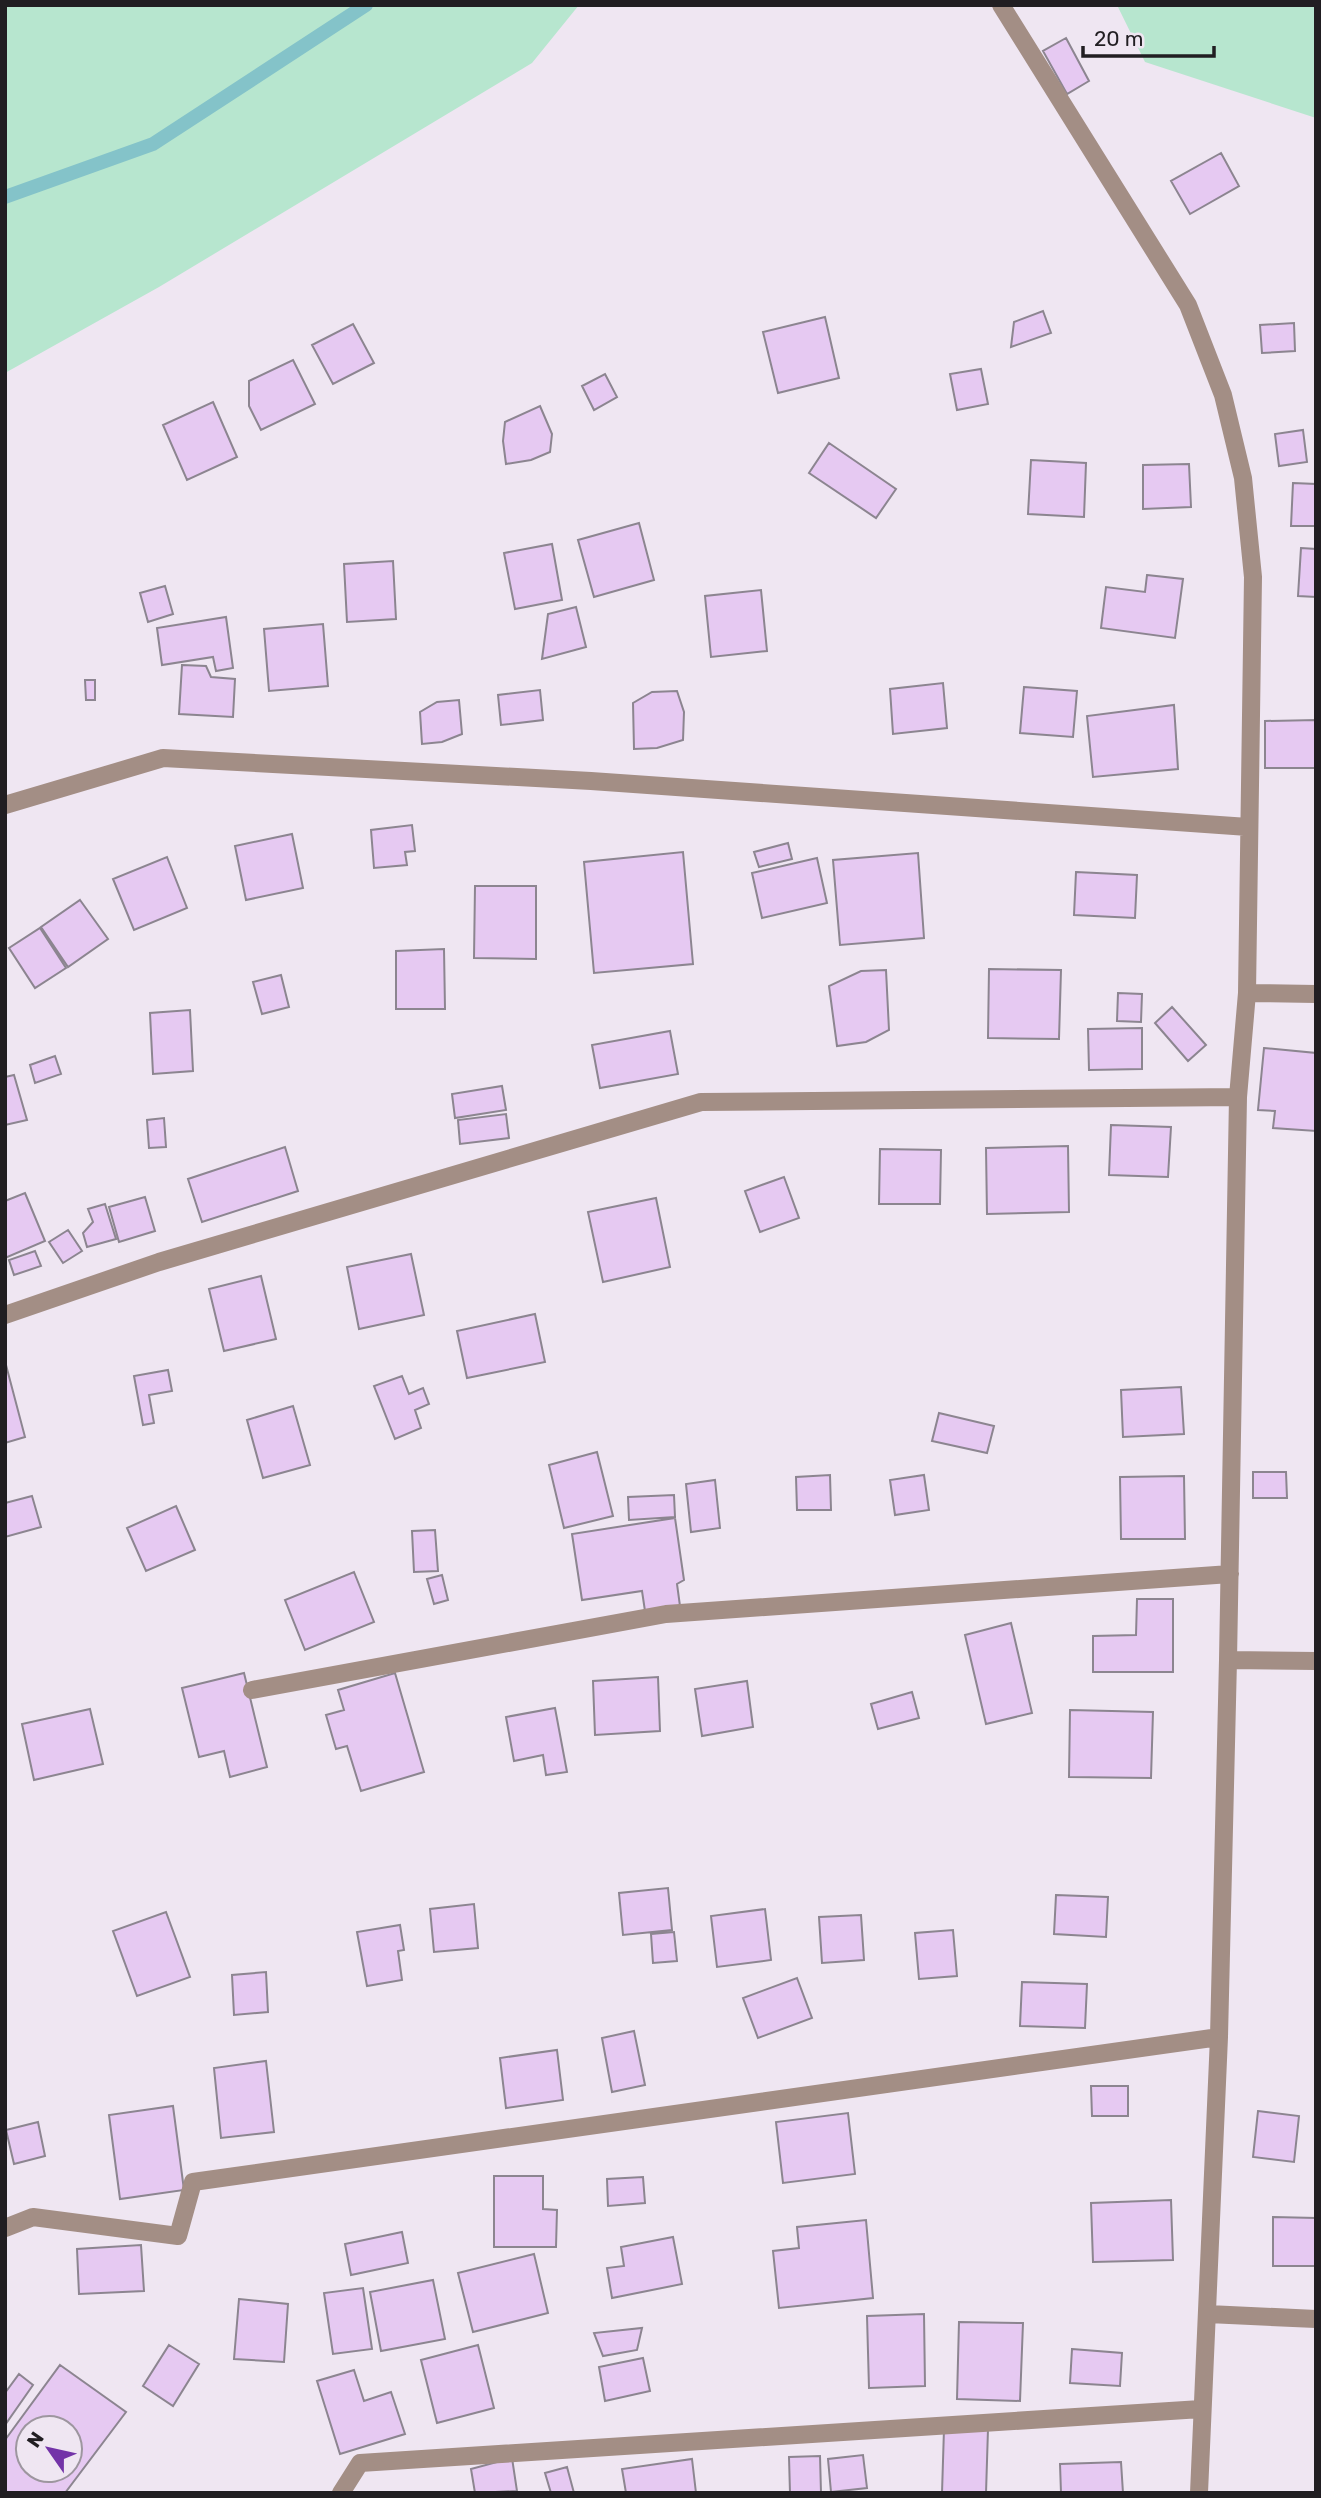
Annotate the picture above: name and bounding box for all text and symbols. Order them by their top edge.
scale bar [1083,14,1214,58]
text: 20 m [1094,26,1143,51]
north arrow [14,2414,84,2484]
text: N [22,2428,49,2452]

